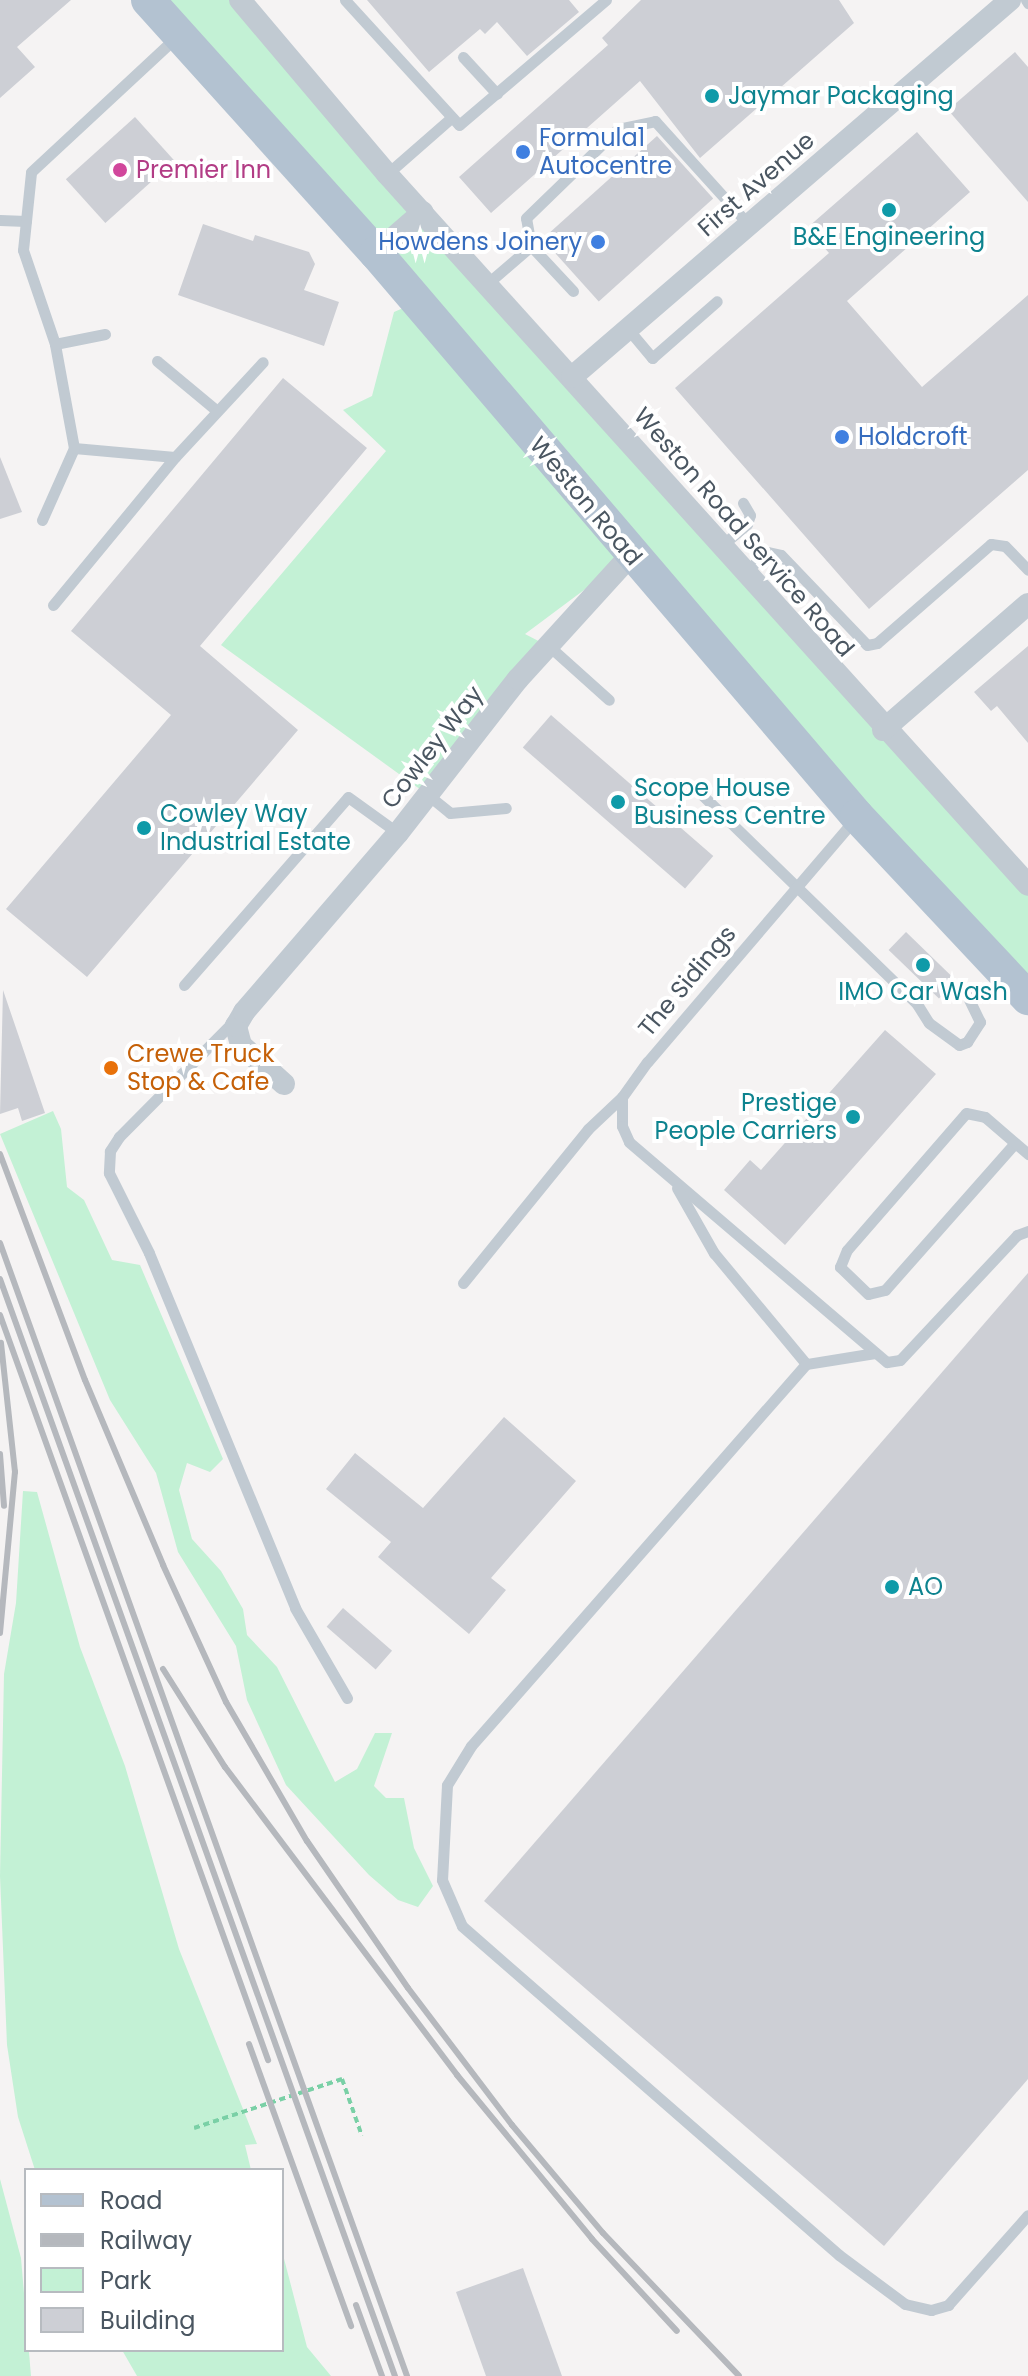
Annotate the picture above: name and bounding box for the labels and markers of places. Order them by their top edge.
place label: Jaymar Packaging [728,82,954,110]
marker: Jaymar Packaging [703,87,721,105]
place label: Formula1 Autocentre [539,124,672,180]
marker: Formula1 Autocentre [514,143,532,161]
place label: Premier Inn [136,156,271,184]
marker: Premier Inn [111,161,129,179]
marker: B&E Engineering [880,201,898,219]
place label: B&E Engineering [793,223,985,251]
place label: Howdens Joinery [378,228,582,256]
marker: Howdens Joinery [589,233,607,251]
place label: Holdcroft [858,423,968,451]
marker: Holdcroft [833,428,851,446]
place label: Scope House Business Centre [634,774,826,830]
marker: Scope House Business Centre [609,793,627,811]
place label: Cowley Way Industrial Estate [160,800,351,856]
marker: Cowley Way Industrial Estate [135,819,153,837]
marker: IMO Car Wash [914,956,932,974]
place label: IMO Car Wash [838,978,1008,1006]
place label: Crewe Truck Stop & Cafe [127,1040,275,1096]
marker: Crewe Truck Stop & Cafe [102,1059,120,1077]
place label: Prestige People Carriers [655,1089,837,1145]
marker: Prestige People Carriers [844,1108,862,1126]
place label: AO [908,1573,943,1601]
marker: AO [883,1578,901,1596]

